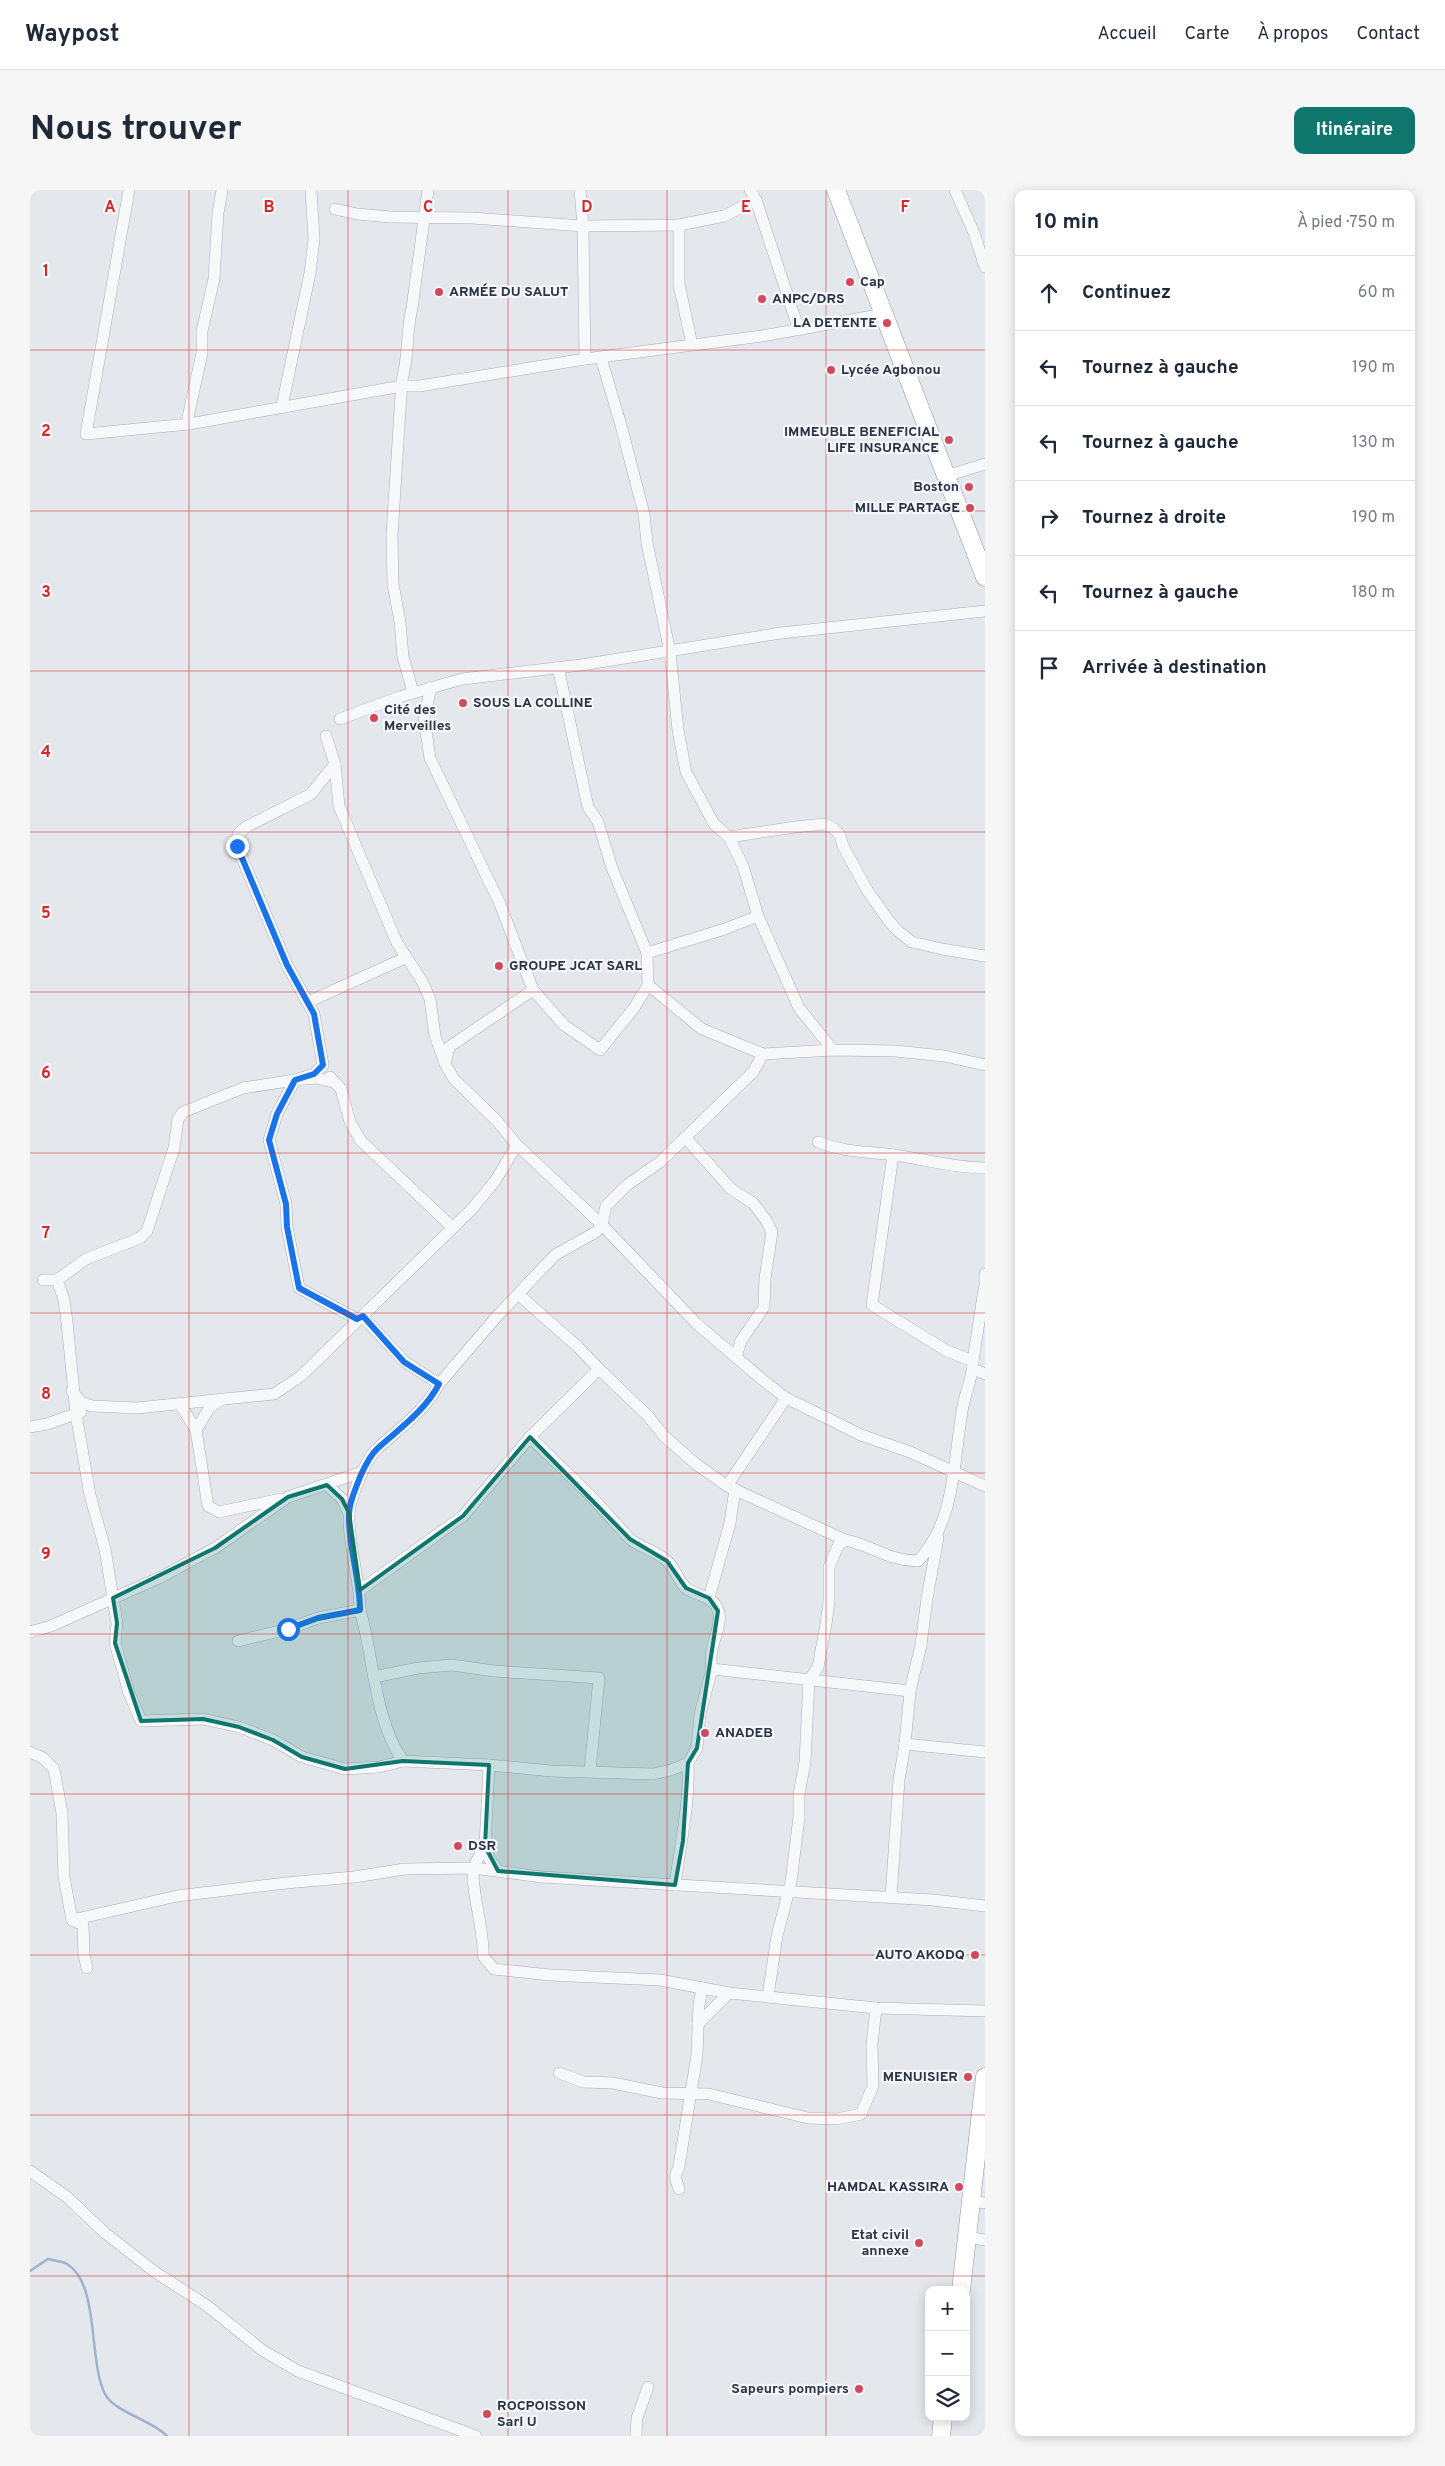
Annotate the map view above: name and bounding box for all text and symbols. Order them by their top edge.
text: Waypost [25,20,119,50]
text: Accueil [1097,23,1156,46]
text: Carte [1184,23,1229,46]
text: À propos [1257,23,1328,46]
text: Contact [1356,23,1420,46]
button: Itinéraire [1294,107,1415,154]
text: Nous trouver [30,108,242,152]
text: A [104,198,116,218]
text: B [263,198,275,218]
text: C [423,198,433,218]
text: D [581,198,593,218]
text: E [741,198,751,218]
text: F [900,198,910,218]
text: 10 min [1035,209,1099,236]
text: À pied · 750 m [1297,213,1395,233]
text: 1 [43,262,49,282]
place label: Cap [860,274,885,291]
marker: Cap [844,276,856,288]
icon: ahead [1035,279,1063,307]
text: Continuez [1082,281,1171,305]
place label: ARMÉE DU SALUT [449,283,569,301]
text: 60 m [1358,283,1395,303]
marker: ARMÉE DU SALUT [433,286,445,298]
place label: ANPC/DRS [772,291,845,308]
marker: ANPC/DRS [756,293,768,305]
place label: LA DETENTE [793,315,877,332]
marker: LA DETENTE [881,317,893,329]
icon: left [1035,354,1063,382]
text: Tournez à gauche [1082,356,1239,380]
text: 190 m [1352,358,1395,378]
place label: Lycée Agbonou [841,362,941,379]
marker: Lycée Agbonou [825,364,837,376]
text: 2 [41,422,51,442]
place label: IMMEUBLE BENEFICIAL LIFE INSURANCE [784,424,939,457]
icon: left [1035,429,1063,457]
text: Tournez à gauche [1082,431,1239,455]
text: 130 m [1352,433,1395,453]
marker: IMMEUBLE BENEFICIAL LIFE INSURANCE [943,434,955,446]
place label: Boston [913,479,959,496]
marker: Boston [963,481,975,493]
place label: MILLE PARTAGE [855,500,960,517]
marker: MILLE PARTAGE [964,502,976,514]
icon: right [1035,504,1063,532]
text: Tournez à droite [1082,506,1226,530]
text: 190 m [1352,508,1395,528]
icon: left [1035,579,1063,607]
text: Tournez à gauche [1082,581,1239,605]
text: 3 [41,583,51,603]
text: 180 m [1352,583,1395,603]
icon: arrive [1035,654,1063,682]
text: Arrivée à destination [1082,656,1267,680]
place label: SOUS LA COLLINE [473,695,593,712]
marker: SOUS LA COLLINE [457,697,469,709]
place label: Cité des Merveilles [384,702,451,735]
marker: Cité des Merveilles [368,712,380,724]
text: 4 [41,743,51,763]
route end [226,835,249,858]
text: 5 [41,904,51,924]
place label: GROUPE JCAT SARL [509,958,642,975]
marker: GROUPE JCAT SARL [493,960,505,972]
text: 6 [41,1064,51,1084]
text: 7 [42,1224,50,1244]
text: 8 [41,1385,51,1405]
text: 9 [41,1545,51,1565]
route start [277,1618,300,1641]
place label: ANADEB [715,1725,773,1742]
marker: ANADEB [699,1727,711,1739]
place label: DSR [468,1838,496,1855]
marker: DSR [452,1840,464,1852]
place label: AUTO AKODQ [875,1947,965,1964]
marker: AUTO AKODQ [969,1949,981,1961]
place label: MENUISIER [883,2069,958,2086]
marker: MENUISIER [962,2071,974,2083]
place label: HAMDAL KASSIRA [827,2179,949,2196]
marker: HAMDAL KASSIRA [953,2181,965,2193]
place label: Etat civil annexe [851,2227,909,2260]
marker: Etat civil annexe [913,2237,925,2249]
map controls [925,2286,970,2421]
button: + [925,2286,970,2331]
button: − [925,2331,970,2376]
button: layers [925,2376,970,2421]
place label: Sapeurs pompiers [731,2381,849,2398]
marker: Sapeurs pompiers [853,2383,865,2395]
place label: ROCPOISSON Sarl U [497,2398,586,2431]
marker: ROCPOISSON Sarl U [481,2408,493,2420]

